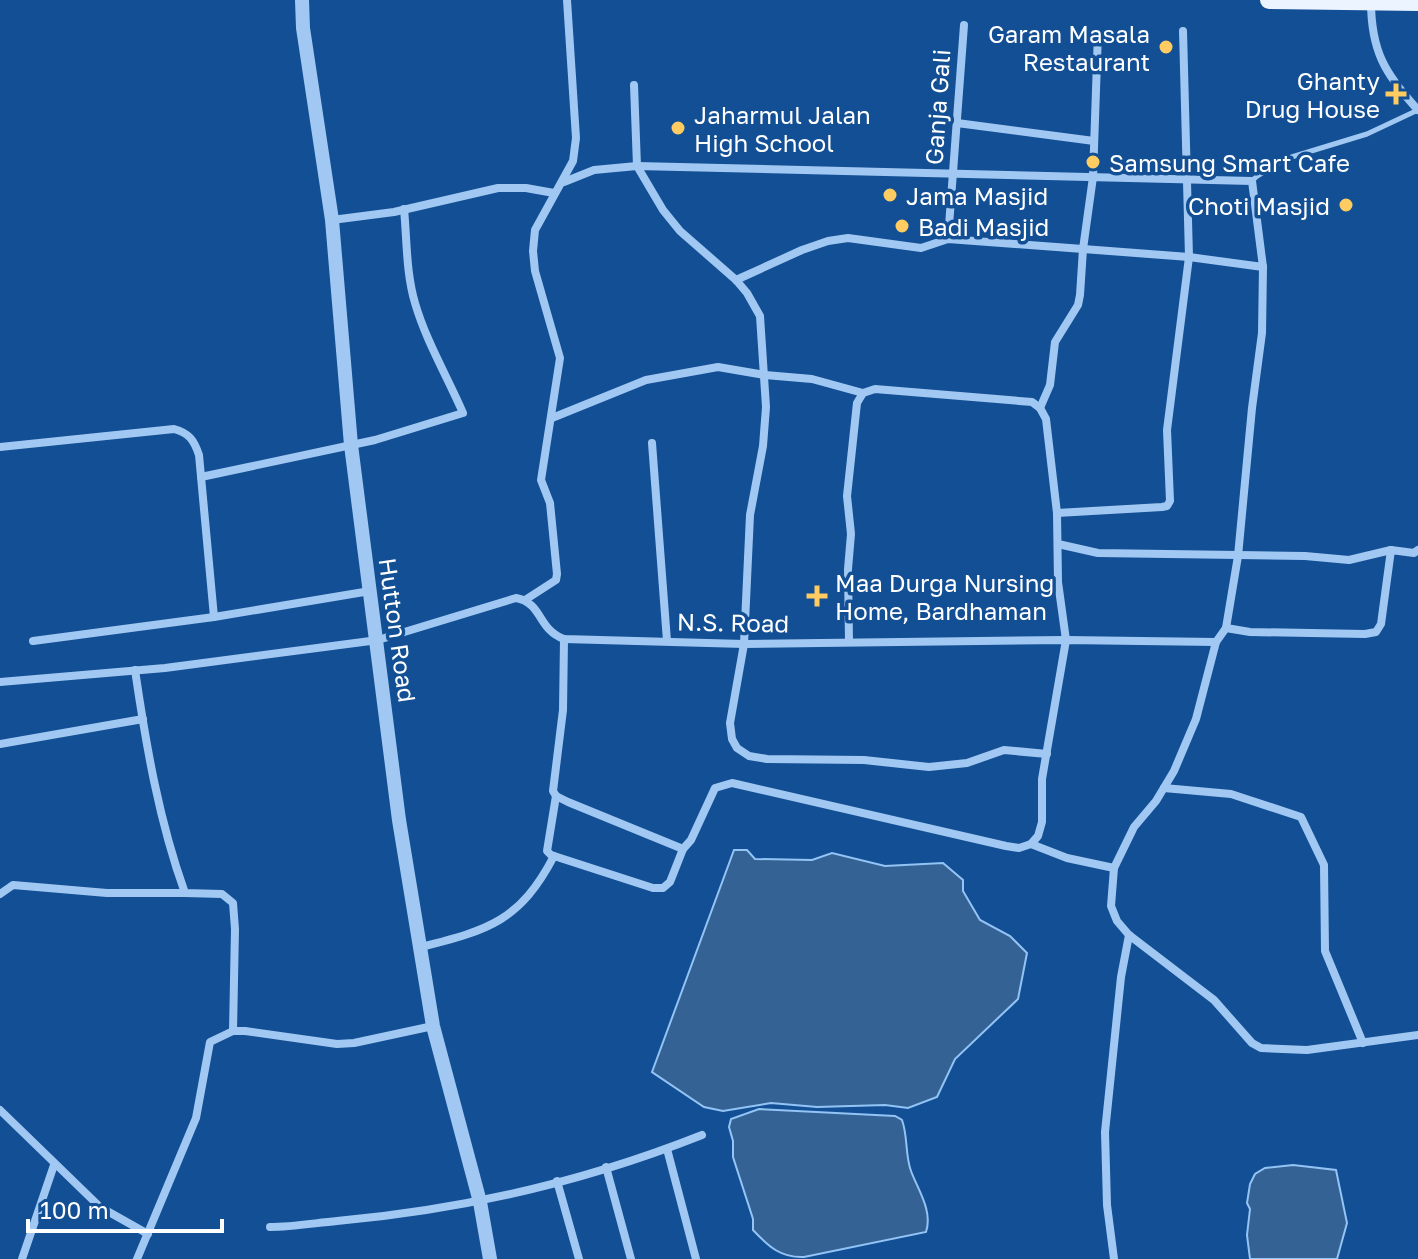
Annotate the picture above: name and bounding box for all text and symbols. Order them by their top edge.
place label: Garam Masala Restaurant [988,19,1150,76]
marker: Garam Masala Restaurant [1157,38,1175,56]
street label: Ganja Gali [918,48,956,166]
place label: Ghanty Drug House [1245,66,1380,123]
marker: Ghanty Drug House [1387,85,1405,103]
place label: Jaharmul Jalan High School [694,100,871,157]
marker: Jaharmul Jalan High School [669,119,687,137]
place label: Samsung Smart Cafe [1109,148,1350,177]
marker: Samsung Smart Cafe [1084,153,1102,171]
place label: Jama Masjid [906,181,1048,210]
marker: Jama Masjid [881,186,899,204]
place label: Choti Masjid [1188,191,1330,220]
marker: Choti Masjid [1337,196,1355,214]
place label: Badi Masjid [918,212,1049,241]
marker: Badi Masjid [893,217,911,235]
street label: Hutton Road [374,556,422,704]
place label: Maa Durga Nursing Home, Bardhaman [835,568,1054,625]
marker: Maa Durga Nursing Home, Bardhaman [806,585,828,607]
street label: N.S. Road [677,607,789,637]
scale bar [28,1183,222,1233]
text: 100 m [40,1195,109,1224]

